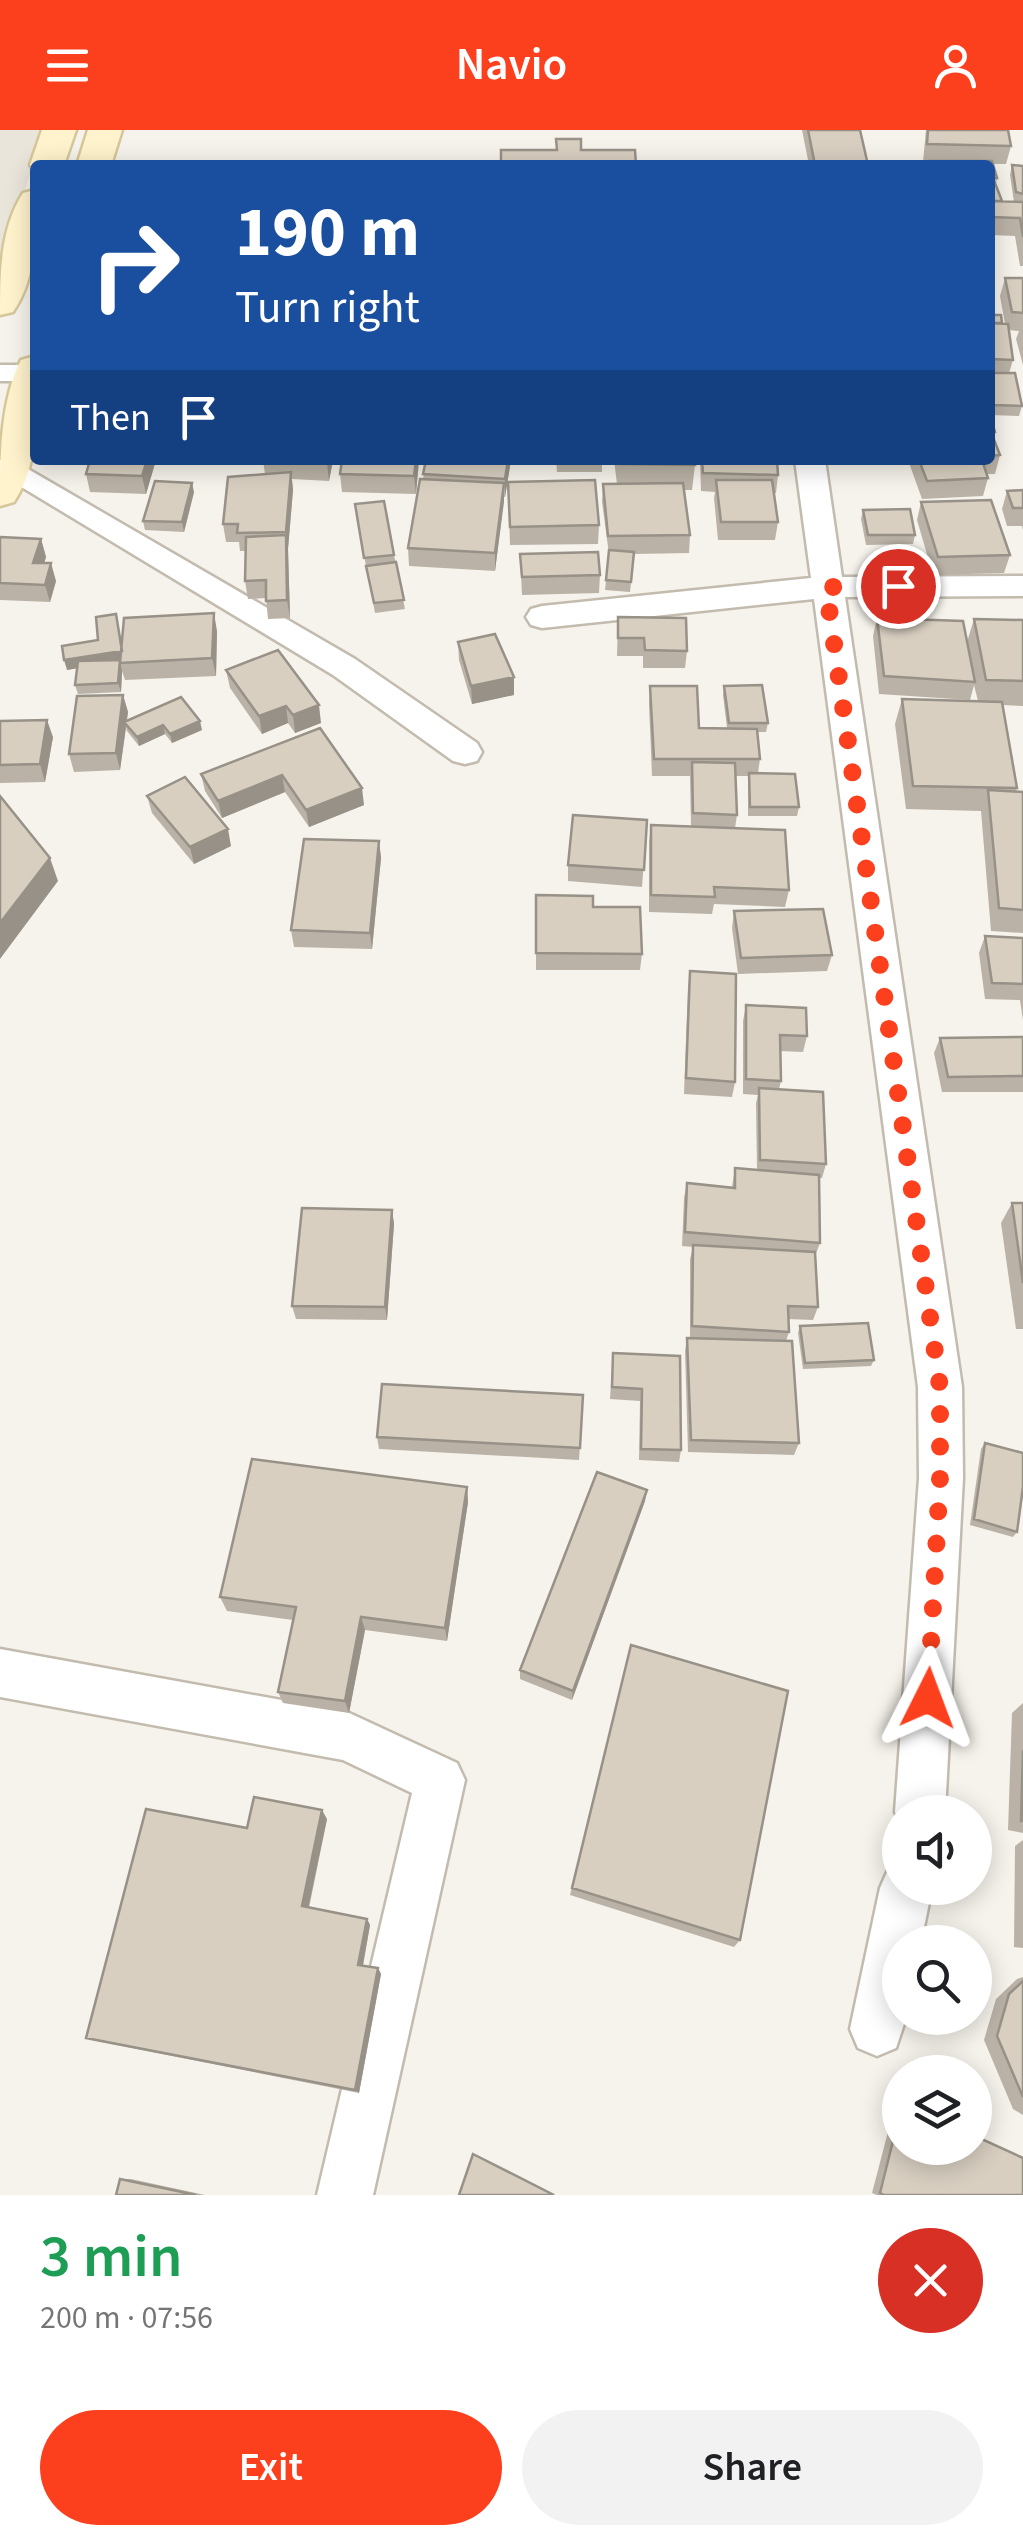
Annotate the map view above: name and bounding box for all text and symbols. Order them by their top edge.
text: Navio [456,33,567,97]
icon: menu [40,38,95,93]
icon: person [928,38,983,93]
text: 190 m [235,183,420,283]
icon: right [70,200,200,330]
text: Turn right [235,276,420,340]
icon: arrive [171,390,226,445]
text: Then [70,391,151,445]
pin [856,544,941,629]
icon: arrive [871,559,926,614]
position arrow [876,1646,980,1750]
map controls [882,1795,992,2165]
button: sound [882,1795,992,1905]
button: search [882,1925,992,2035]
button: layers [882,2055,992,2165]
text: 3 min [40,2215,183,2300]
button: close [878,2228,983,2333]
text: 200 m · 07:56 [40,2295,213,2341]
button: Exit [40,2410,502,2525]
button: Share [522,2410,983,2525]

